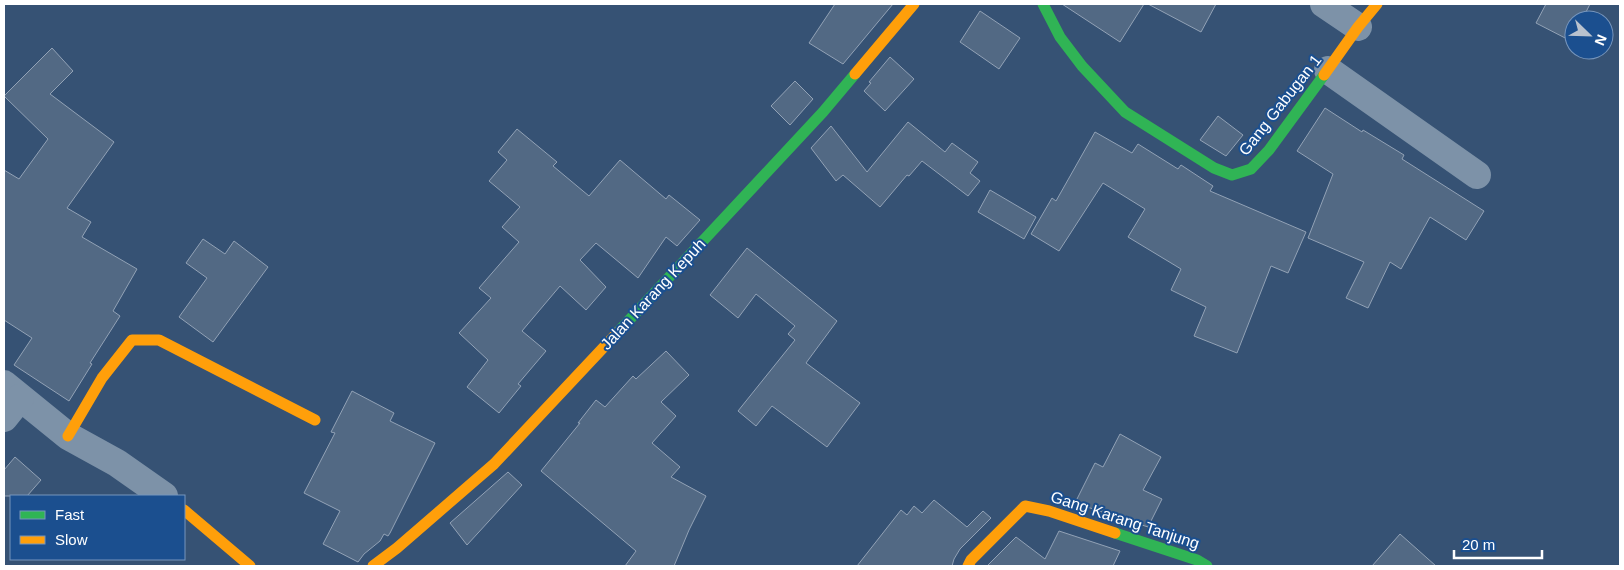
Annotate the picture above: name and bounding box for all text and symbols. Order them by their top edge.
north arrow [1564,10,1614,60]
text: N [1592,32,1610,48]
street label: Gang Gabugan 1 [1236,51,1325,159]
street label: Jalan Karang Kepuh [597,235,709,353]
street label: Gang Karang Tanjung [1048,488,1202,552]
legend [10,495,185,560]
text: Fast [55,506,85,523]
scale bar [1454,528,1542,560]
text: Slow [55,531,88,548]
text: 20 m [1462,536,1495,553]

